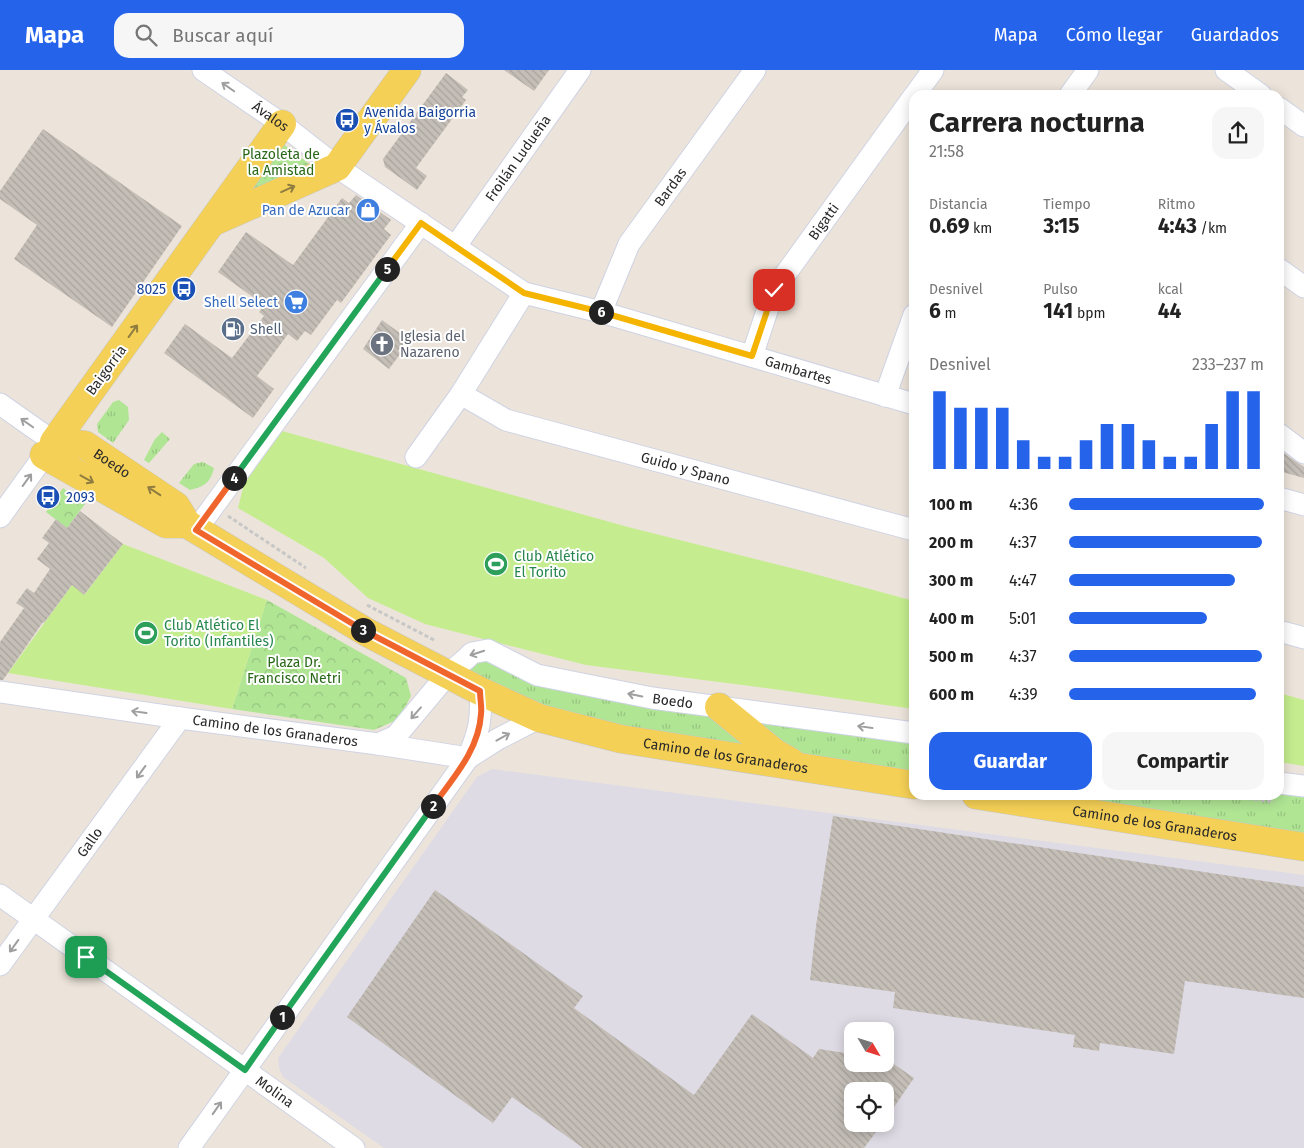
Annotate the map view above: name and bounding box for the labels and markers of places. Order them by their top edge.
place label: Avenida Baigorria y Ávalos [364,104,476,137]
bus stop icon: Avenida Baigorria y Ávalos [334,107,360,133]
shop icon: Pan de Azucar [355,197,381,223]
place label: Pan de Azucar [262,202,351,219]
pin: 5 [374,256,400,282]
pin [753,269,795,311]
bus stop icon: 8025 [171,276,197,302]
place label: 8025 [137,281,166,298]
supermarket icon: Shell Select [283,289,309,315]
place label: Shell Select [204,294,279,311]
pin: 6 [588,300,614,324]
fuel station icon: Shell [220,316,246,342]
place label: Shell [250,321,282,338]
place label: Iglesia del Nazareno [400,328,465,361]
church icon: Iglesia del Nazareno [369,331,395,357]
pin: 4 [222,466,246,490]
bus stop icon: 2093 [35,484,61,510]
place label: 2093 [66,489,95,506]
place label: Club Atlético El Torito [514,548,594,581]
sports icon: Club Atlético El Torito [483,551,509,577]
place label: Club Atlético El Torito (Infantiles) [164,617,274,650]
pin: 3 [350,618,376,642]
sports icon: Club Atlético El Torito (Infantiles) [133,620,159,646]
pin: 2 [420,794,446,818]
pin [65,936,107,978]
pin: 1 [270,1004,294,1030]

